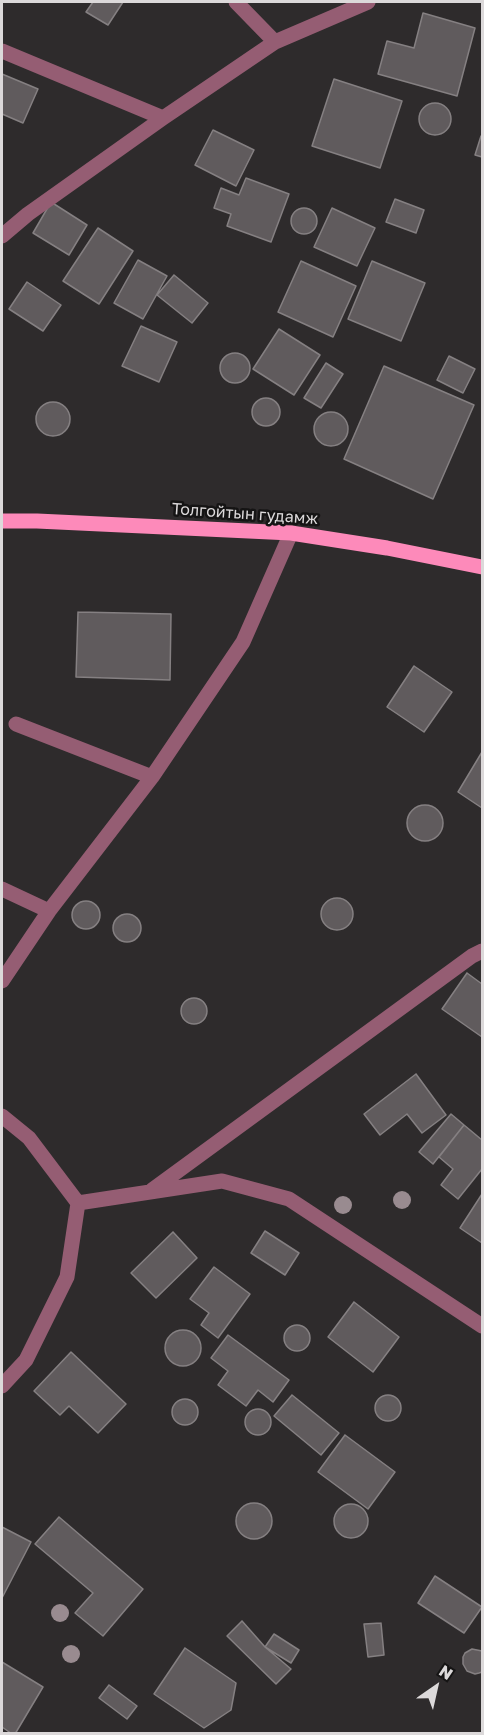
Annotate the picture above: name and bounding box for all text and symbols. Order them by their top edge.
street label: Толгойтын гудамж [171,499,319,529]
north arrow [406,1657,466,1717]
text: N [435,1660,457,1684]

